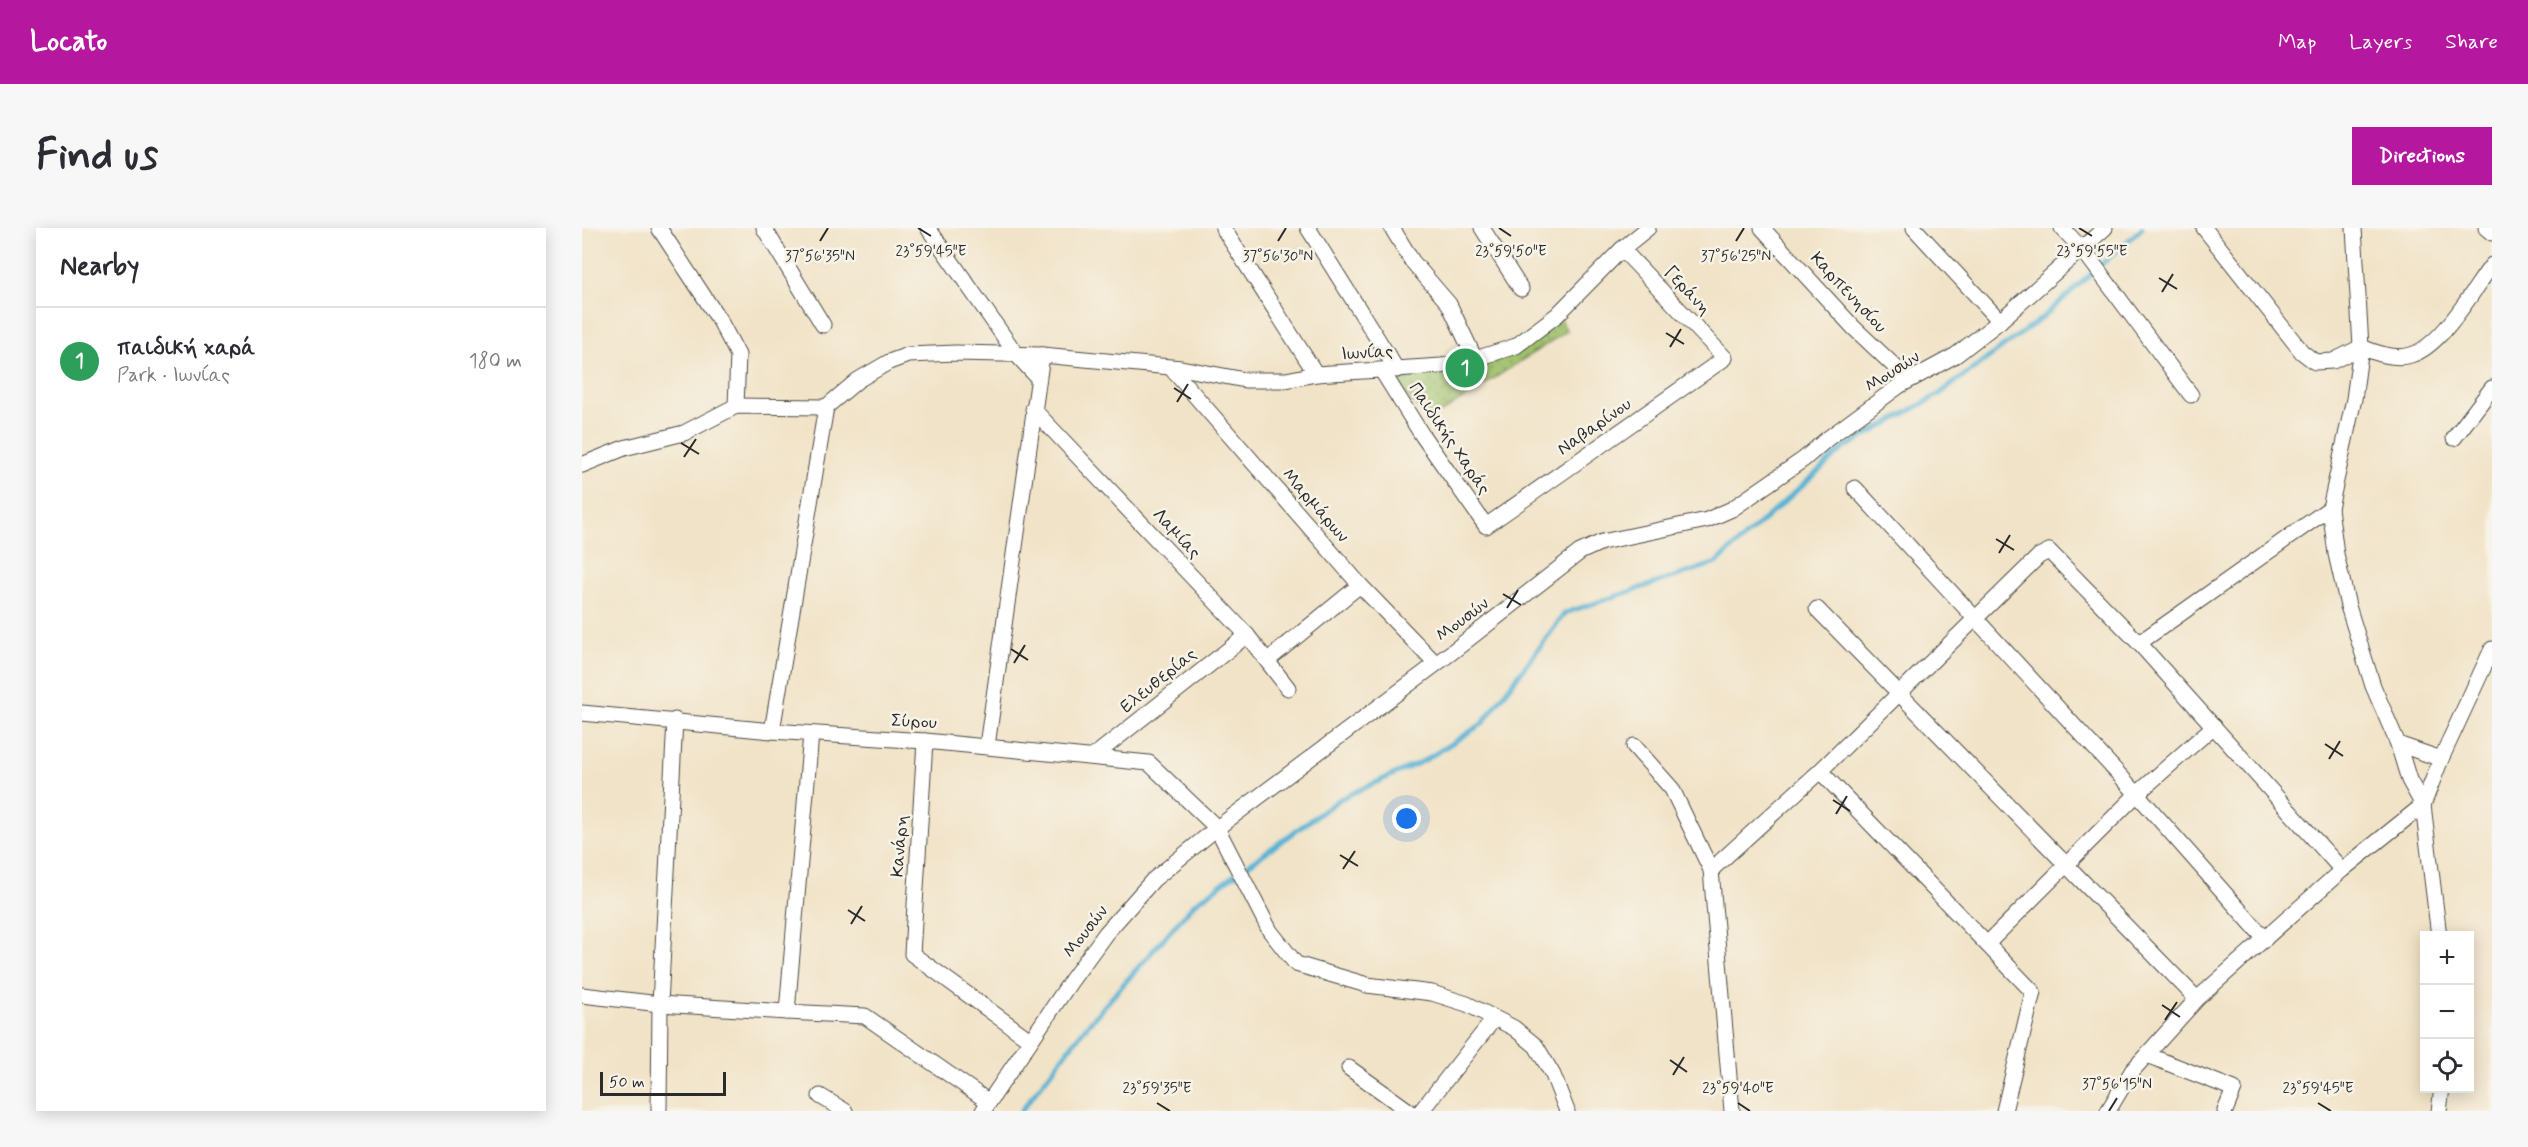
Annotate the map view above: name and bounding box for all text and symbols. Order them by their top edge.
text: Locato [30,24,107,61]
text: Map [2278,28,2316,56]
text: Layers [2349,28,2412,56]
text: Share [2445,28,2498,56]
button: Directions [2352,127,2492,185]
text: Find us [36,129,158,184]
text: 23°59'45"E [896,242,967,262]
text: 23°59'50"E [1475,242,1547,262]
text: 23°59'55"E [2056,242,2128,262]
text: 37°56'35"N [785,247,855,267]
text: 37°56'30"N [1243,247,1313,267]
text: 37°56'25"N [1701,247,1771,267]
street label: Καρπενησίου [1805,247,1892,338]
text: Nearby [60,250,139,284]
street label: Γεράνη [1658,261,1716,321]
text: παιδική χαρά [117,334,255,362]
street label: Ιωνίας [1340,340,1394,366]
street label: Μουσών [1861,345,1925,398]
pin: 1 [1446,346,1484,390]
text: 1 [75,348,84,375]
text: 180 m [469,348,522,375]
text: Park · Ιωνίας [117,362,230,389]
street label: Παιδικής Χαράς [1403,378,1496,500]
street label: Ναβαρίνου [1553,392,1637,461]
street label: Μαρμάρων [1276,463,1354,548]
street label: Λαμίας [1147,503,1206,564]
street label: Μουσών [1431,592,1494,648]
street label: Ελευθερίας [1115,642,1202,719]
street label: Σύρου [890,709,938,735]
your location [1392,804,1421,833]
street label: Κανάρη [886,814,914,878]
street label: Μουσών [1058,900,1114,963]
map controls [2420,931,2474,1093]
button: + [2420,931,2474,985]
button: − [2420,985,2474,1039]
button: locate [2420,1039,2474,1093]
scale bar [600,1069,726,1096]
text: 50 m [609,1072,645,1093]
text: 37°56'15"N [2082,1075,2152,1095]
text: 23°59'35"E [1123,1079,1192,1099]
text: 23°59'40"E [1702,1079,1774,1099]
text: 23°59'45"E [2283,1079,2354,1099]

